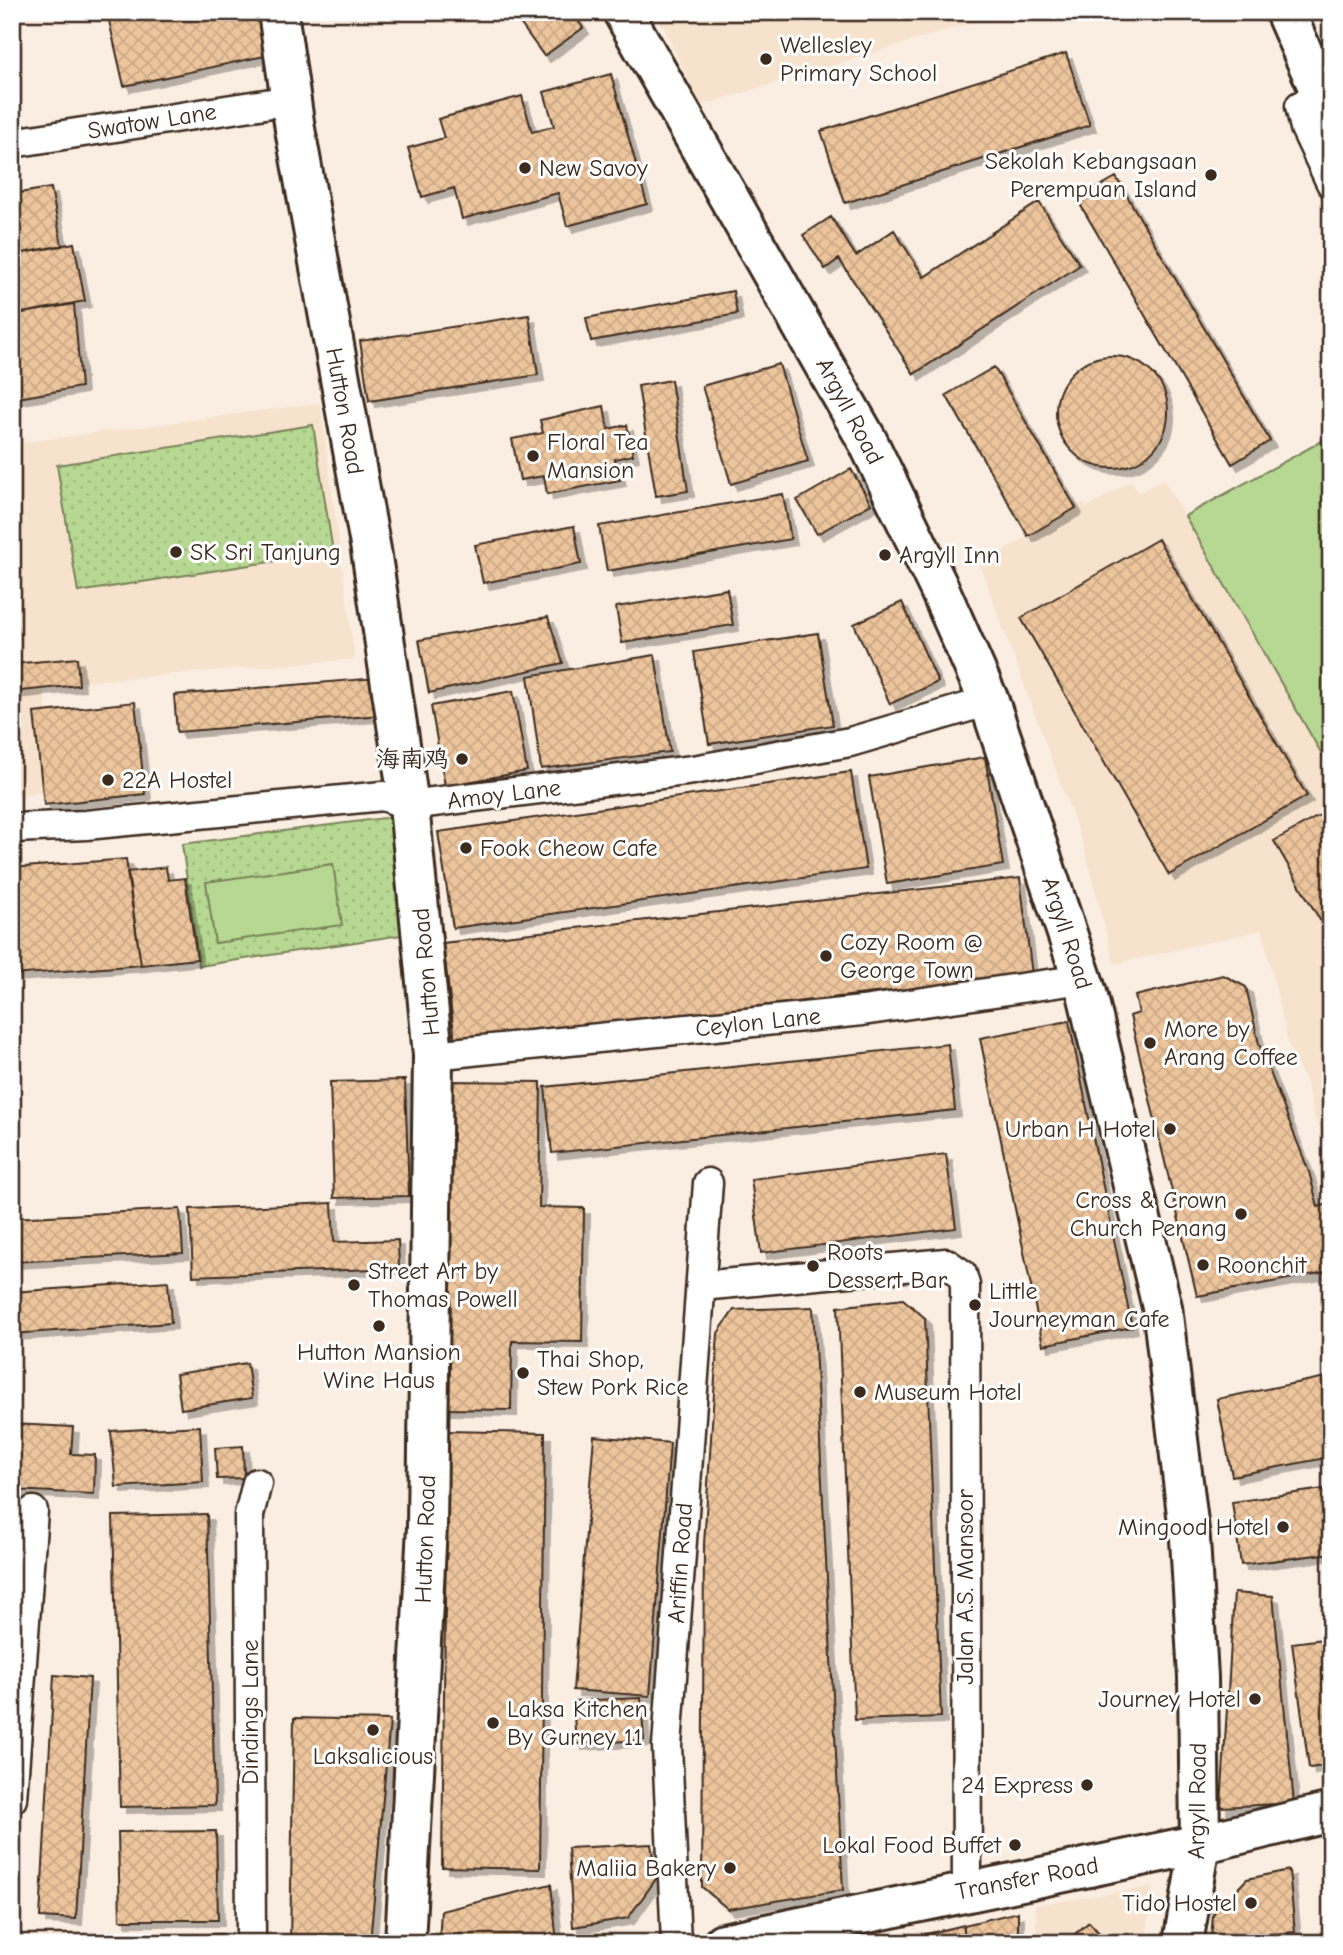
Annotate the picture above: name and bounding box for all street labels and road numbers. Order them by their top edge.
street label: Swatow Lane [86,97,218,145]
street label: Hutton Road [320,345,370,477]
street label: Argyll Road [810,353,890,469]
street label: Amoy Lane [446,773,562,815]
street label: Argyll Road [1036,873,1098,993]
street label: Hutton Road [406,907,446,1037]
street label: Ceylon Lane [694,1001,822,1043]
street label: Hutton Road [409,1474,441,1604]
street label: Jalan A.S. Mansoor [951,1489,979,1685]
street label: Ariffin Road [662,1502,698,1624]
street label: Dindings Lane [236,1639,264,1785]
street label: Argyll Road [1182,1742,1212,1860]
street label: Transfer Road [953,1850,1101,1906]

